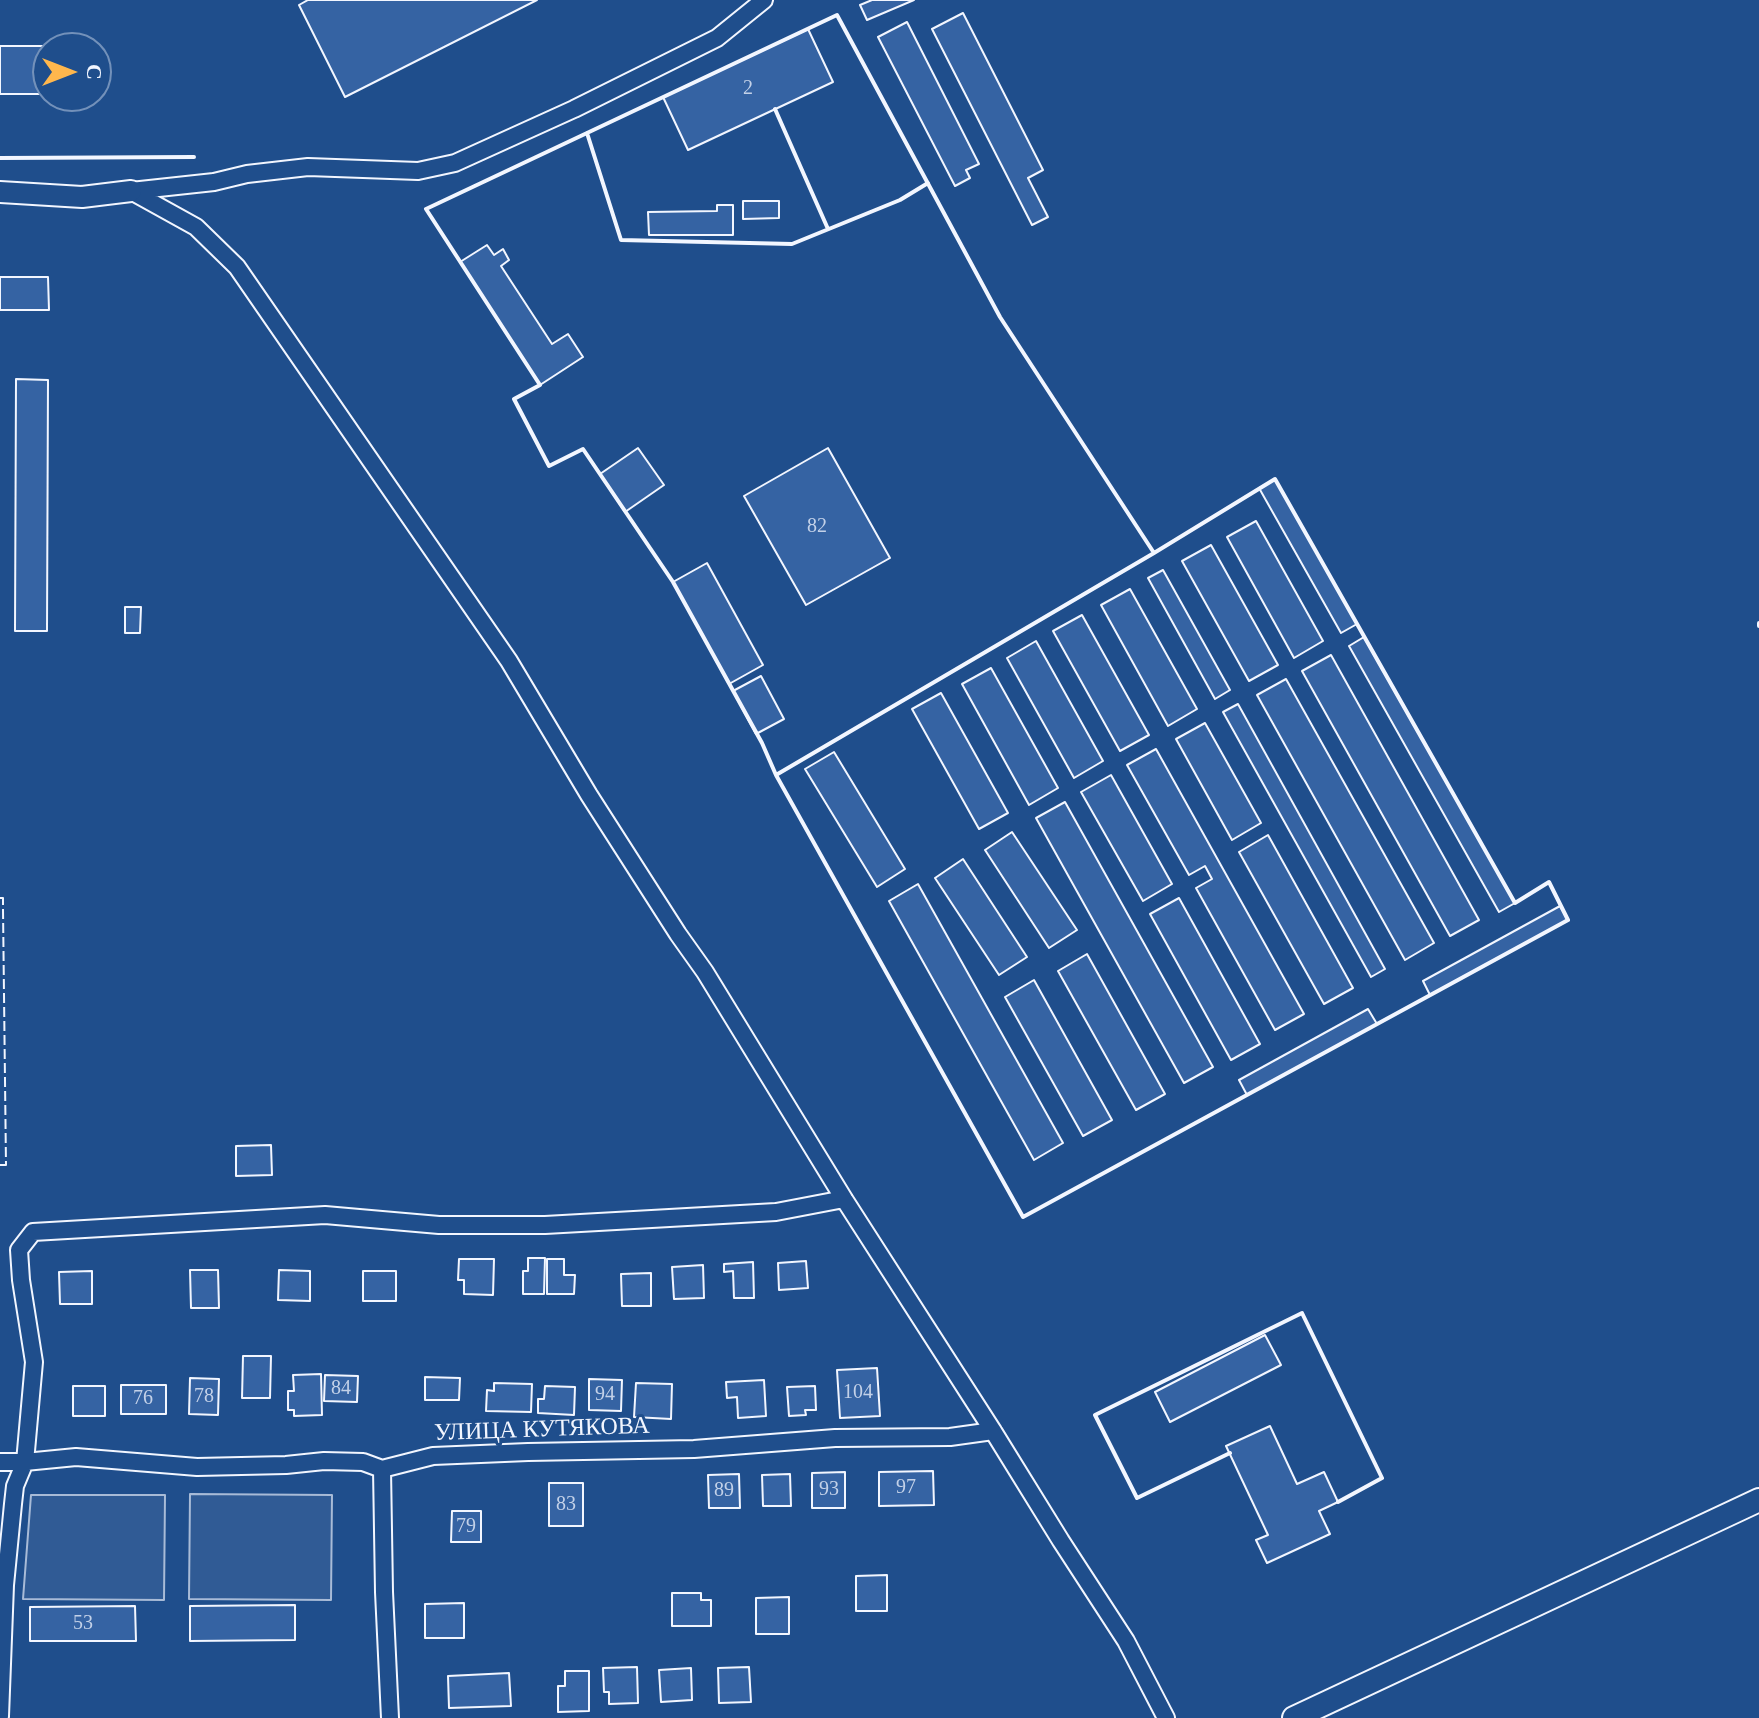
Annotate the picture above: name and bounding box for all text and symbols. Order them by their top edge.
north arrow [32,32,112,112]
text: С [82,64,107,80]
house number: 2 [743,77,753,101]
house number: 82 [807,515,827,539]
house number: 84 [331,1377,351,1401]
house number: 104 [843,1381,873,1405]
house number: 94 [595,1383,615,1407]
house number: 78 [194,1385,214,1409]
house number: 76 [133,1387,153,1411]
street label: УЛИЦА КУТЯКОВА [434,1412,650,1448]
house number: 97 [896,1476,916,1500]
house number: 93 [819,1478,839,1502]
house number: 89 [714,1479,734,1503]
house number: 83 [556,1493,576,1517]
house number: 79 [456,1515,476,1539]
house number: 53 [73,1612,93,1636]

